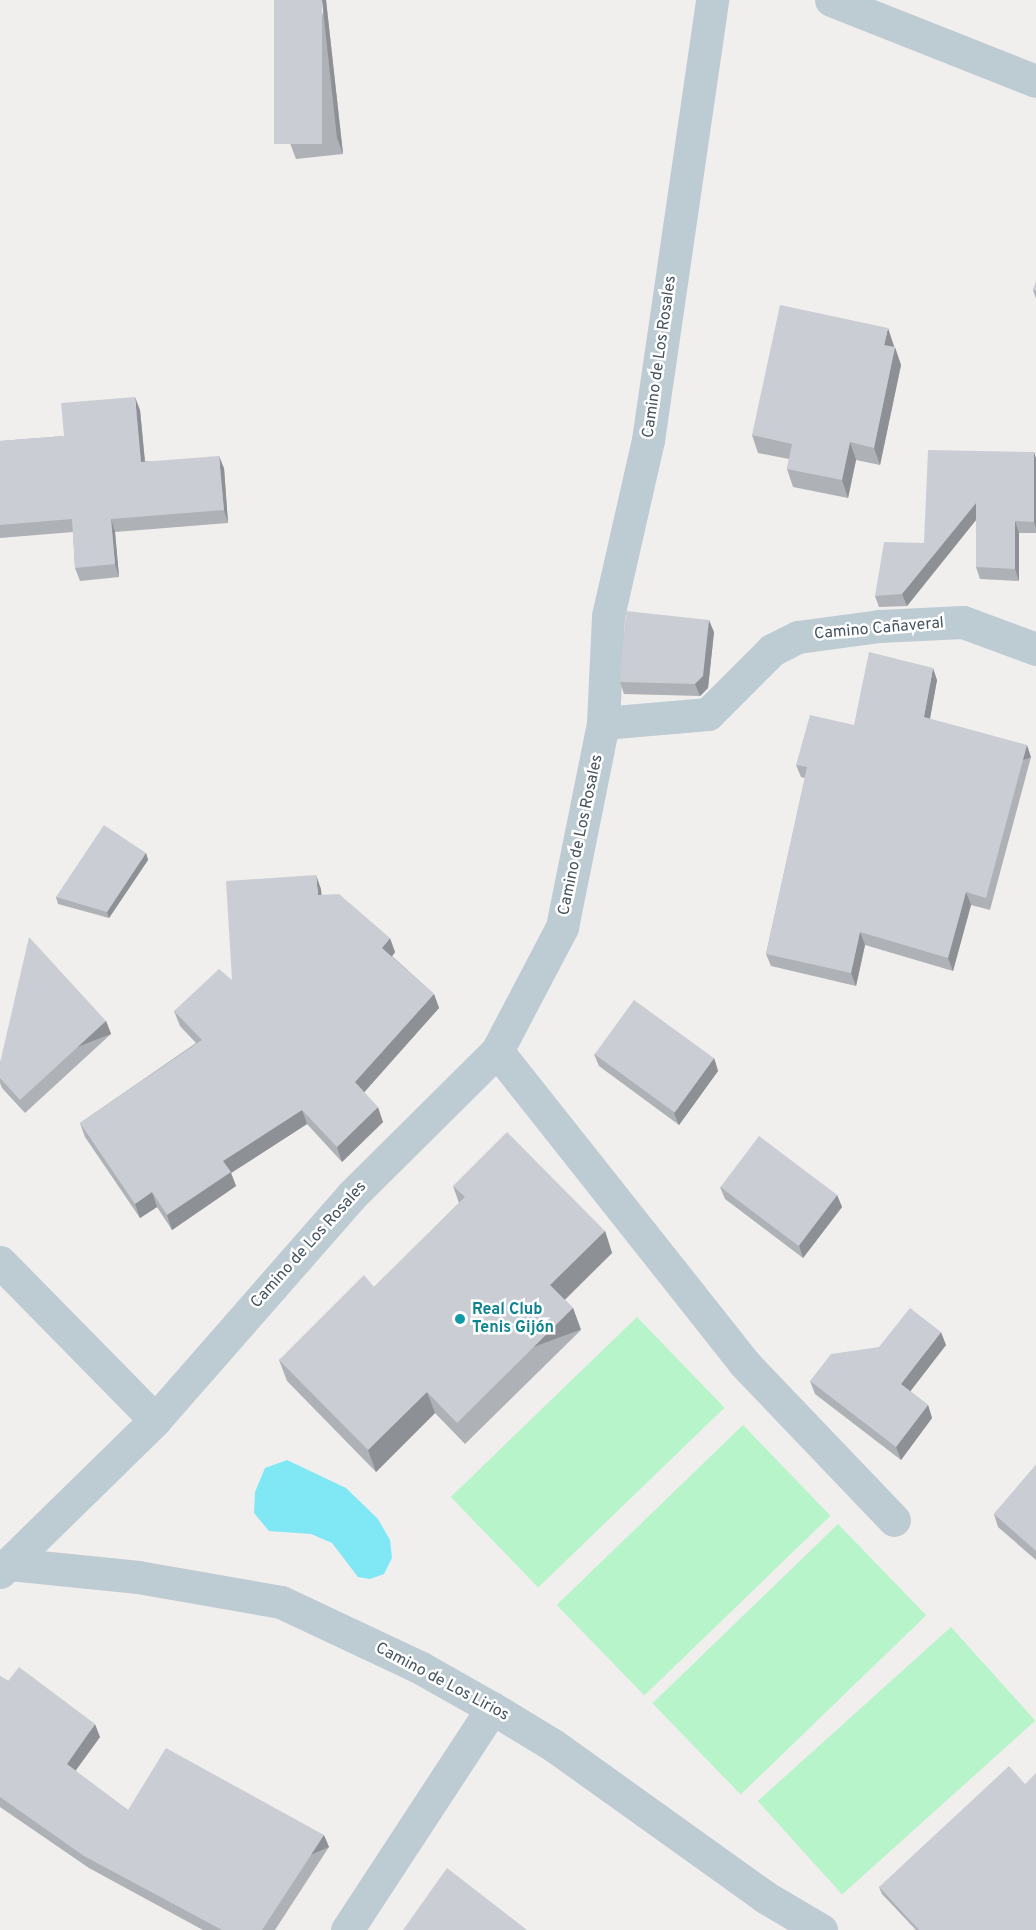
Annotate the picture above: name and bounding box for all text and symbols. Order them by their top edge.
street label: Camino de Los Rosales [639,275,681,439]
street label: Camino Cañaveral [813,614,945,644]
street label: Camino de Los Rosales [555,753,607,917]
street label: Camino de Los Rosales [247,1178,371,1312]
place label: Real Club Tenis Gijón [472,1300,554,1338]
marker: Real Club Tenis Gijón [453,1312,467,1326]
street label: Camino de Los Lirios [372,1639,512,1725]

